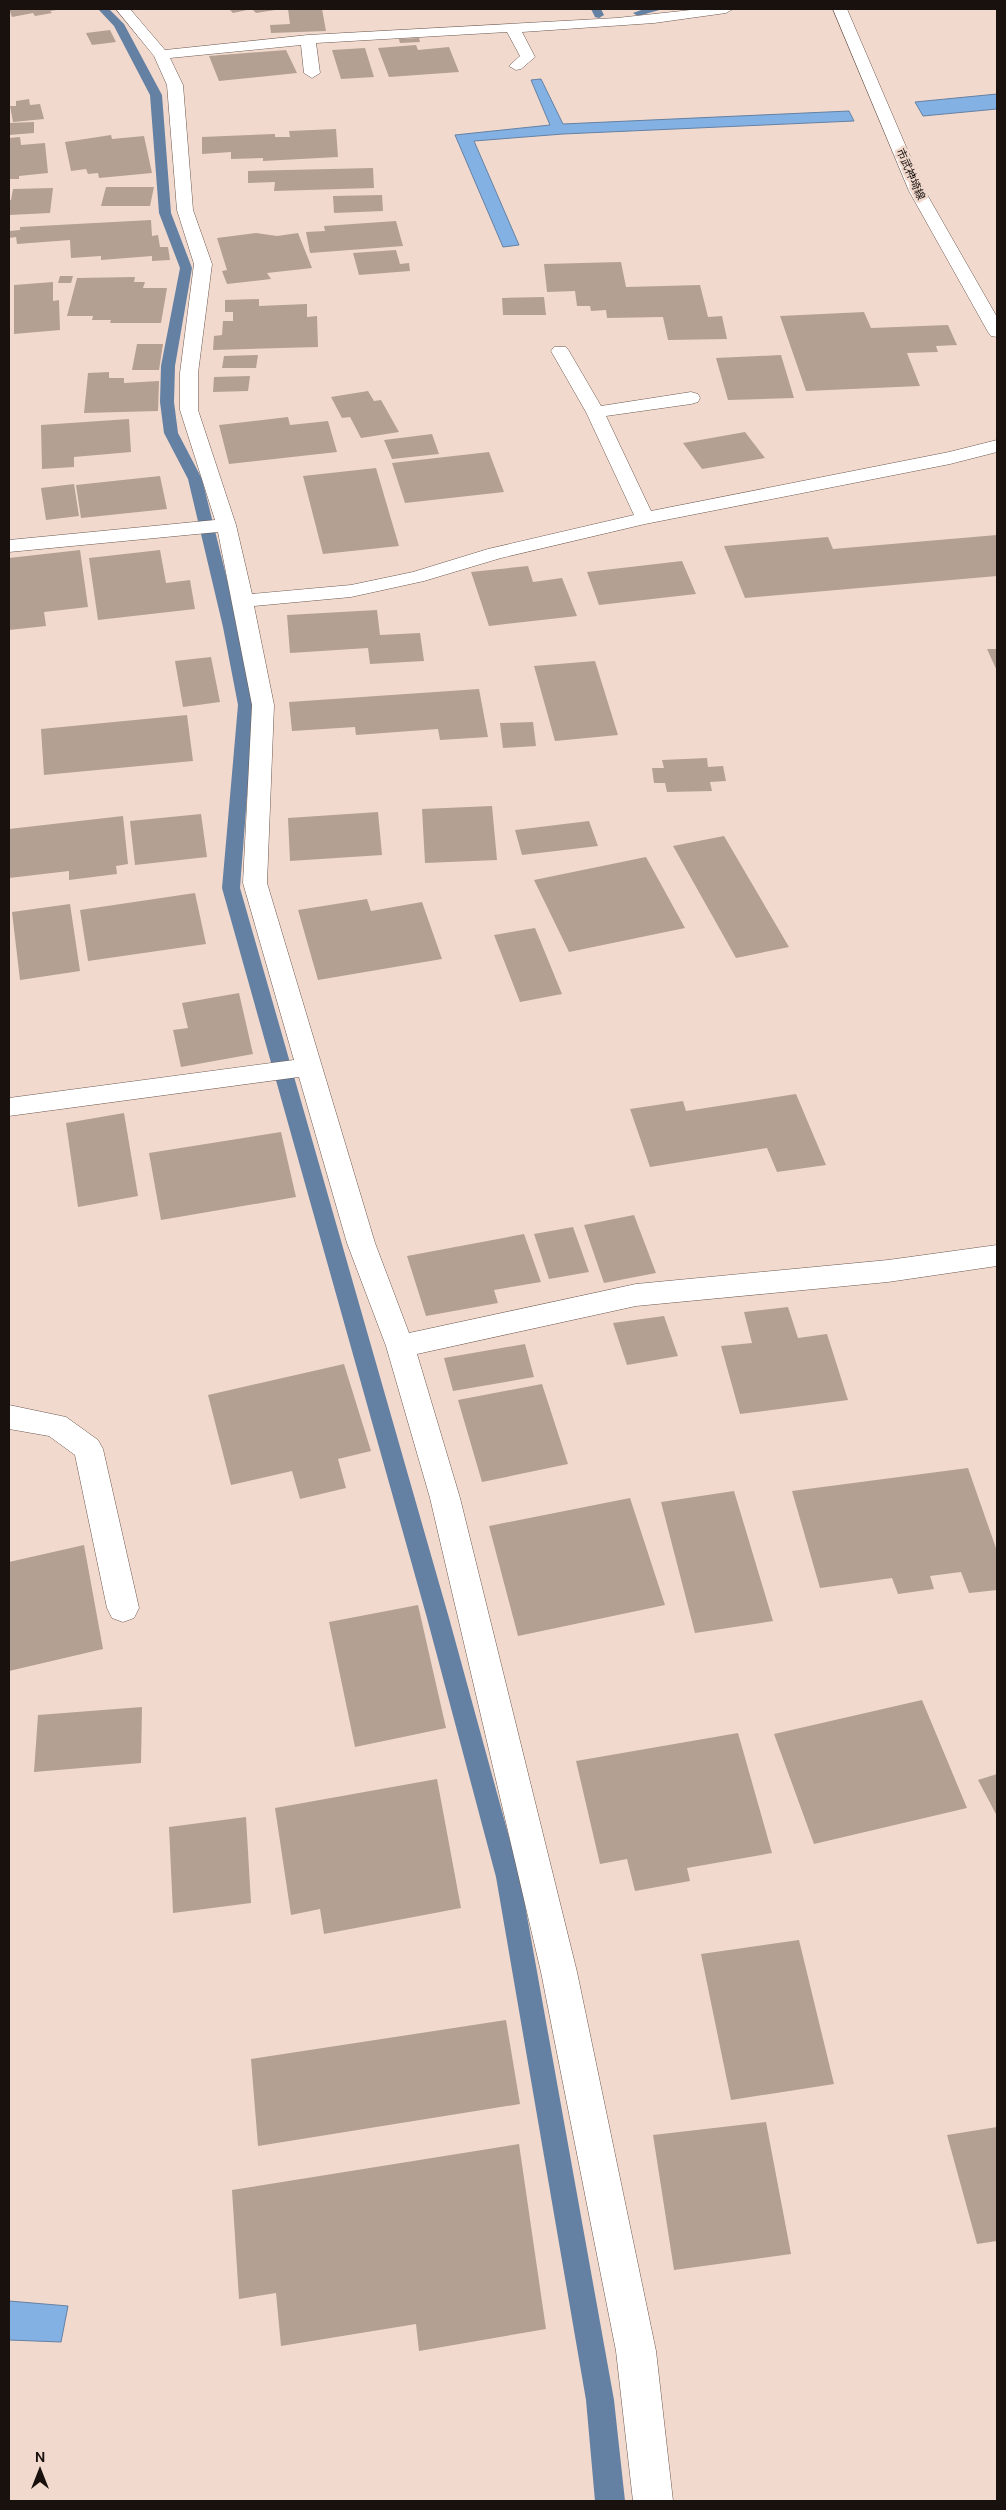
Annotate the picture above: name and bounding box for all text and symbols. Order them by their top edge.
street label: 市武神埼線 [893,146,929,202]
north arrow [15,2445,65,2495]
text: N [35,2448,45,2466]

